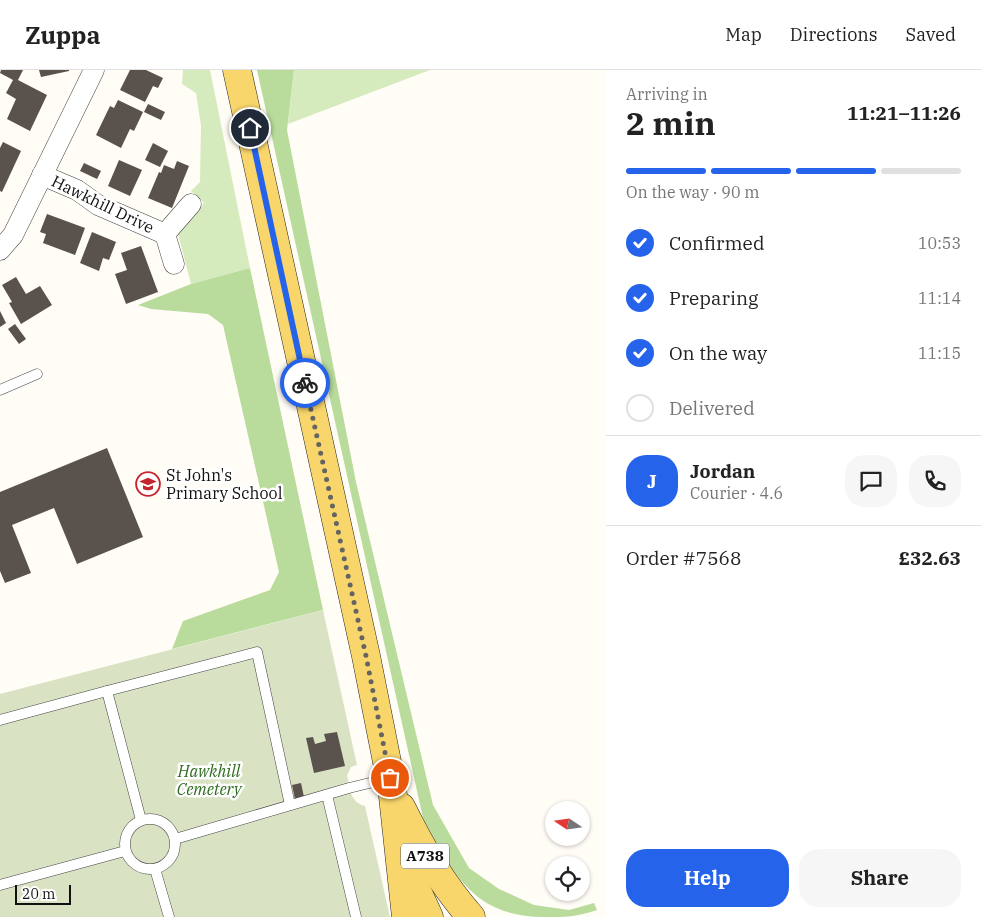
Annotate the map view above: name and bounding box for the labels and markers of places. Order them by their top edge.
pin [229,107,271,149]
place label: St John's Primary School [166,465,283,503]
school or university icon: St John's Primary School [135,471,161,497]
pin [369,757,411,799]

